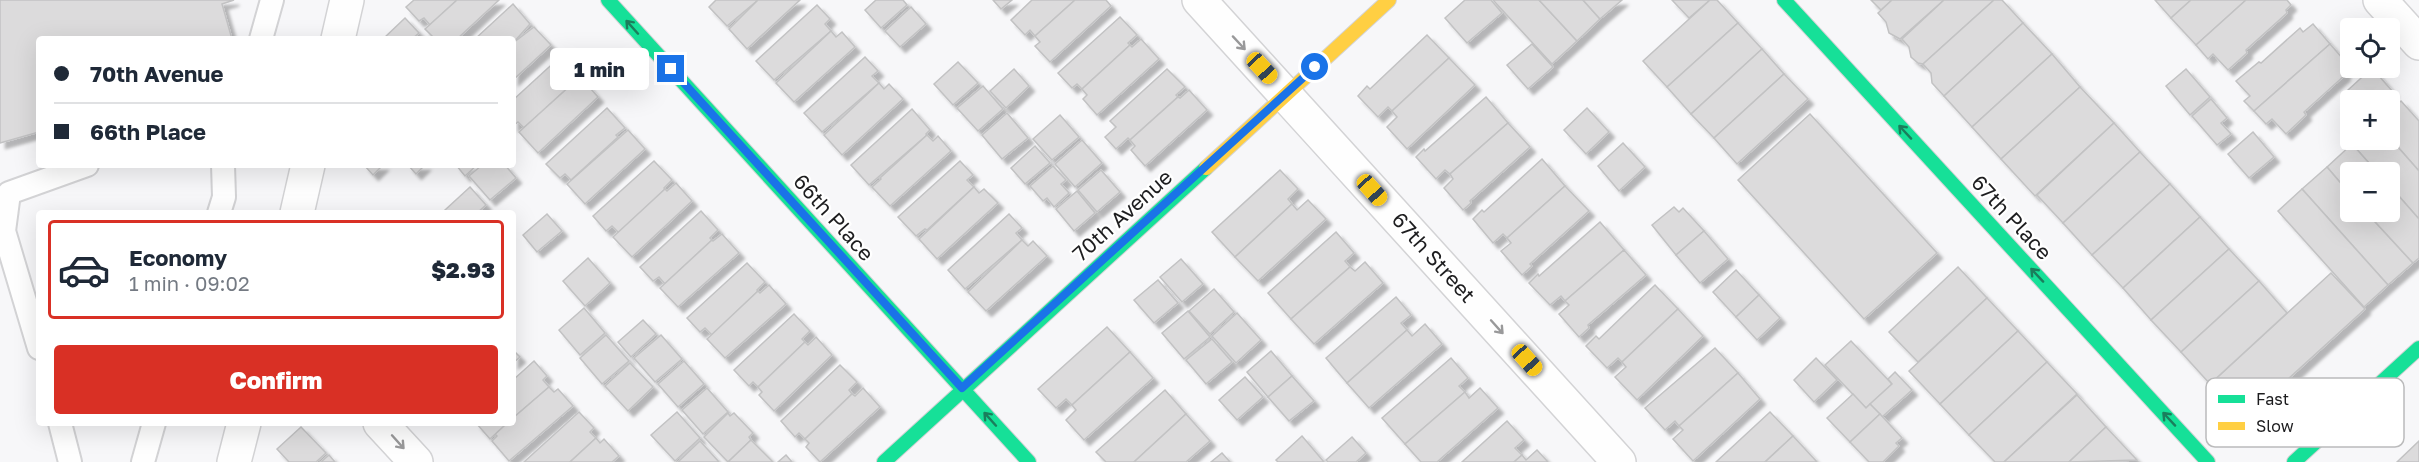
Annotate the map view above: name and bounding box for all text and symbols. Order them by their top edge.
map controls [2340,18,2400,222]
button: locate [2340,18,2400,78]
one-way arrow [625,19,639,34]
one-way arrow [1232,35,1246,50]
callout: 1 min [551,48,650,90]
car [1243,49,1281,87]
route start [1301,53,1328,80]
route end [657,55,684,82]
text: 1 min [574,57,625,81]
text: 70th Avenue [90,60,223,87]
button: + [2340,90,2400,150]
text: 66th Place [90,118,206,145]
one-way arrow [1898,124,1912,139]
button: − [2340,162,2400,222]
street label: 70th Avenue [1067,164,1177,266]
street label: 66th Place [788,168,880,266]
street label: 67th Place [1966,169,2058,265]
car [1353,171,1391,209]
street label: 67th Street [1387,206,1481,308]
icon: car [57,243,111,297]
text: Economy [129,244,227,271]
text: $2.93 [431,256,495,283]
one-way arrow [2030,268,2044,283]
text: 1 min · 09:02 [129,271,250,295]
one-way arrow [1490,319,1504,334]
car [1508,341,1546,379]
button: Confirm [54,345,498,414]
legend [2206,378,2404,447]
text: Fast [2256,389,2289,409]
one-way arrow [983,411,997,426]
one-way arrow [2162,412,2176,427]
text: Slow [2256,416,2294,436]
one-way arrow [391,435,405,450]

